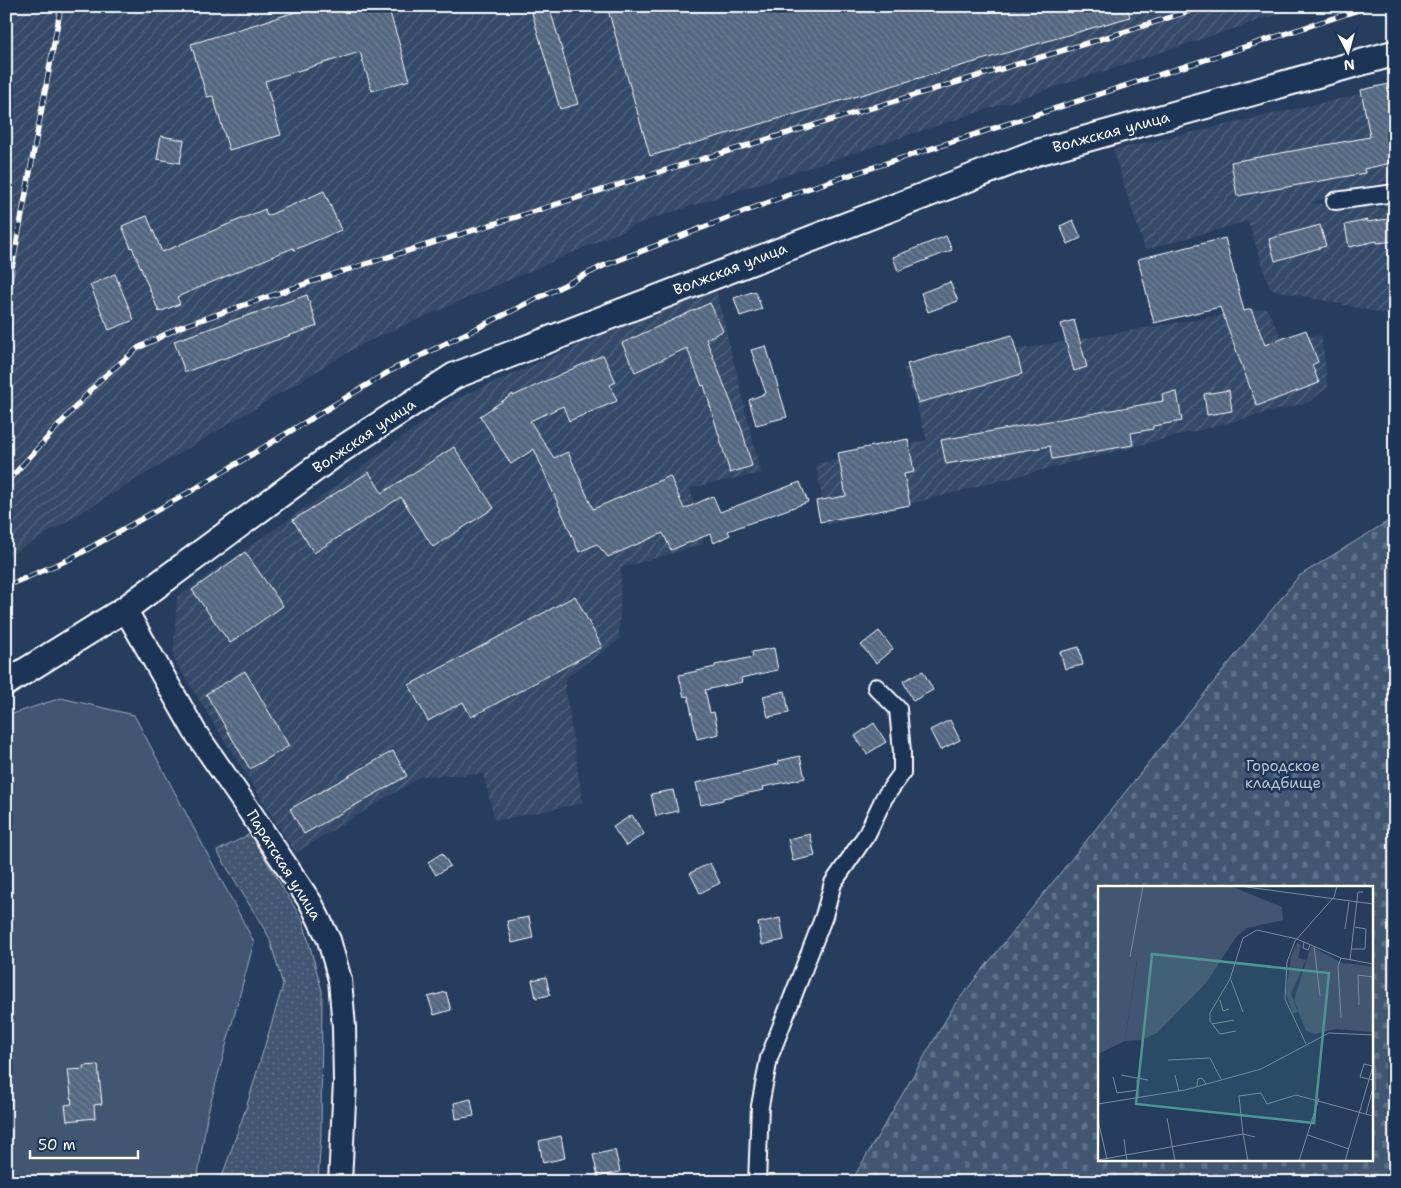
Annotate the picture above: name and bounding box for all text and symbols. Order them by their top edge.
north arrow [1324,28,1374,78]
text: N [1343,55,1356,74]
street label: Волжская улица [1050,107,1172,157]
street label: Волжская улица [670,238,790,300]
street label: Волжская улица [309,394,420,478]
park label: Городское кладбище [1245,756,1321,793]
street label: Паратская улица [242,806,326,924]
inset map [1098,886,1374,1160]
scale bar [30,1128,138,1160]
text: 50 m [38,1135,76,1155]

